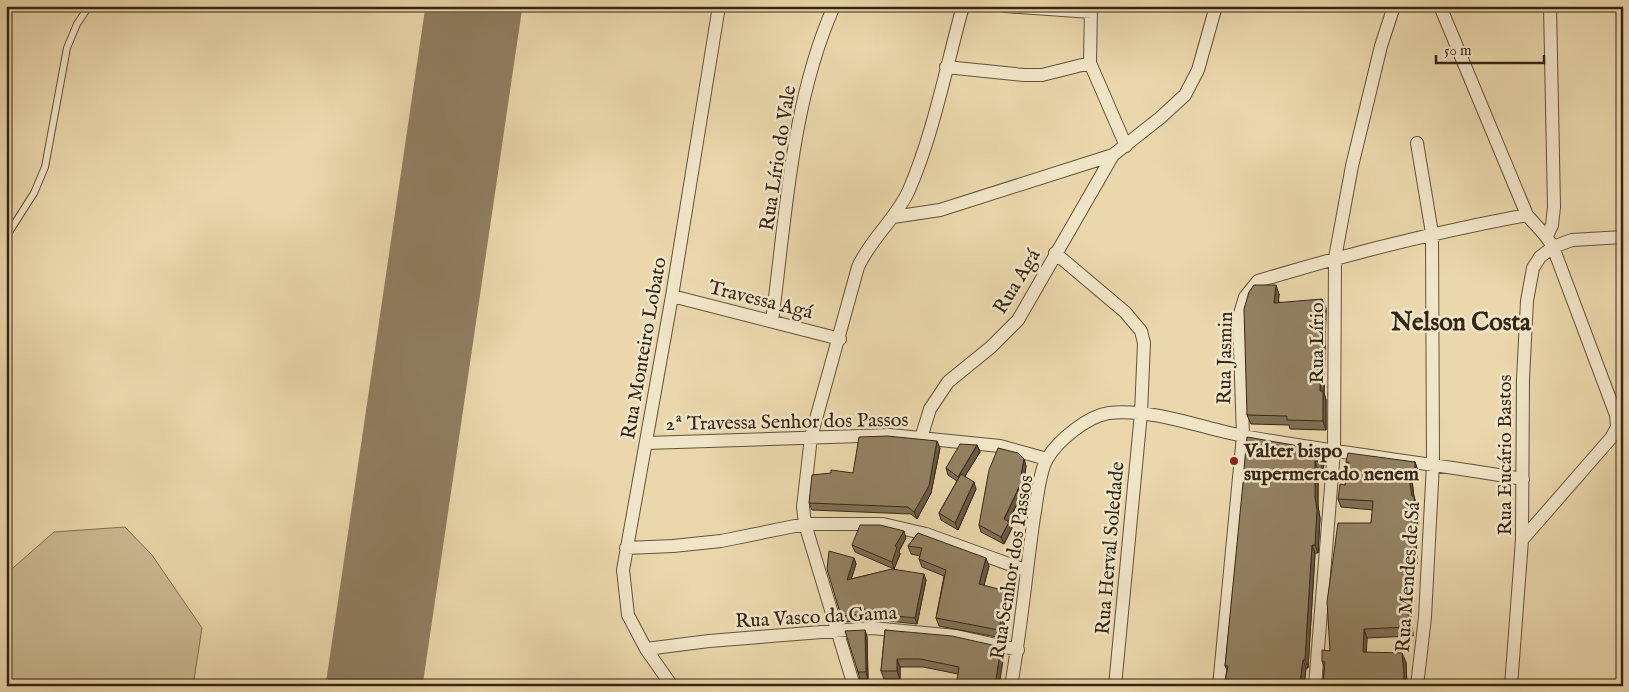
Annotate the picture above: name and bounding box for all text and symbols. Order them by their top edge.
scale bar [1436,32,1544,64]
text: 50 m [1444,41,1472,60]
street label: Rua Lírio do Vale [755,84,802,233]
street label: Rua Agá [988,244,1047,319]
street label: Rua Monteiro Lobato [616,255,673,441]
street label: Travessa Agá [706,275,816,326]
street label: Rua Lírio [1305,302,1330,384]
district label: Nelson Costa [1390,307,1532,339]
street label: Rua Jasmin [1212,311,1239,405]
street label: Rua Eucário Bastos [1493,374,1518,536]
street label: 2ª Travessa Senhor dos Passos [665,408,909,437]
place label: Valter bispo supermercado nenem [1243,439,1419,487]
marker: Valter bispo supermercado nenem [1228,455,1240,467]
street label: Rua Herval Soledade [1090,460,1131,636]
street label: Rua Senhor dos Passos [986,473,1039,661]
street label: Rua Mendes de Sá [1391,500,1426,653]
street label: Rua Vasco da Gama [735,601,898,634]

